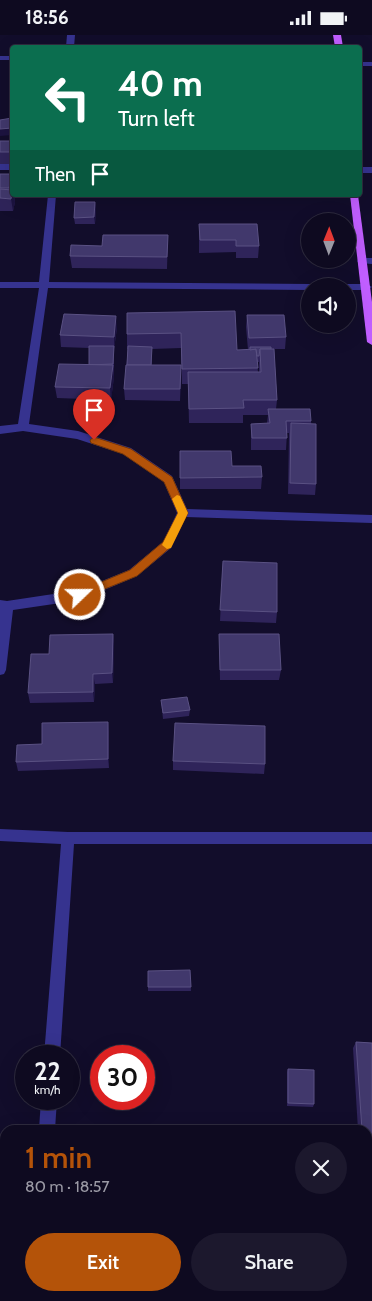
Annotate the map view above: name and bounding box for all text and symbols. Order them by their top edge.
text: 18:56 [25,6,69,29]
text: 40 m [118,62,203,105]
icon: left [35,65,100,130]
text: Turn left [118,105,195,132]
icon: arrive [86,160,114,188]
text: Then [35,163,76,186]
north arrow [301,213,356,267]
map controls [301,213,356,333]
button: sound [301,278,356,333]
pin [73,389,115,440]
icon: arrive [80,396,108,424]
position arrow [53,568,105,620]
speed limit sign: 30 [90,1045,155,1110]
text: 22 [34,1056,61,1086]
text: km/h [34,1082,61,1097]
text: 1 min [25,1139,92,1176]
button: close [295,1142,347,1194]
text: 80 m · 18:57 [25,1177,109,1196]
button: Exit [25,1233,181,1291]
button: Share [191,1233,347,1291]

